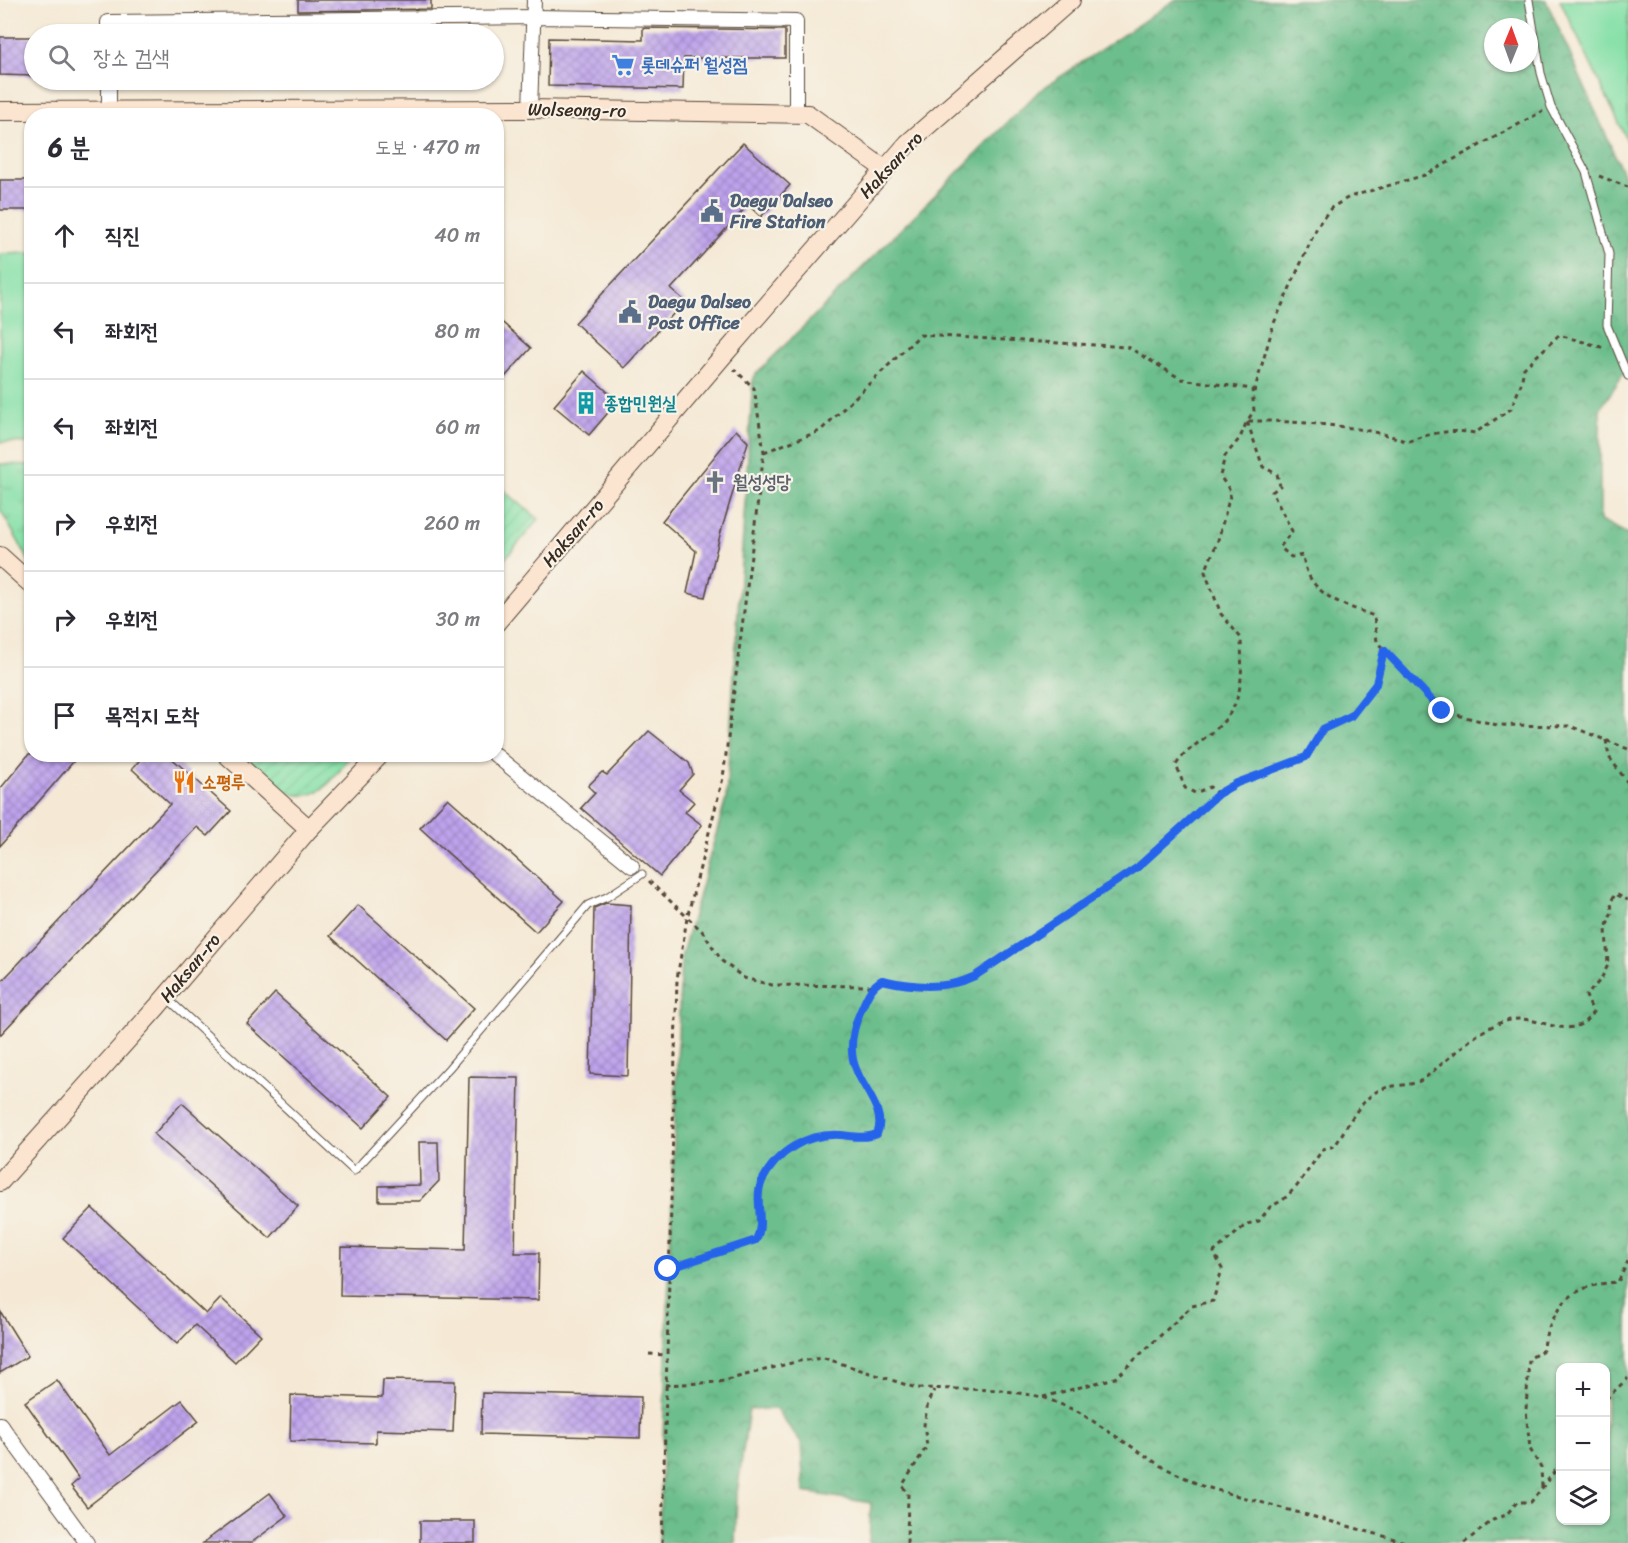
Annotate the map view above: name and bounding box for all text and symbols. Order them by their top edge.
north arrow [1484,18,1538,72]
search box [24,24,504,90]
text: 장소 검색 [93,38,170,77]
icon: search [45,41,78,74]
place label: 롯데슈퍼 월성점 [641,49,748,81]
supermarket icon: 롯데슈퍼 월성점 [610,52,636,78]
street label: Wolseong-ro [528,93,626,127]
text: 6 분 [48,124,90,170]
street label: Haksan-ro [851,124,931,206]
text: 도보 · 470 m [375,130,480,165]
place label: Daegu Dalseo Fire Station [729,185,833,238]
public building icon: Daegu Dalseo Fire Station [699,198,725,224]
text: 직진 [105,216,140,255]
text: 40 m [434,218,480,253]
icon: ahead [48,219,81,252]
place label: Daegu Dalseo Post Office [648,286,751,339]
public building icon: Daegu Dalseo Post Office [617,299,643,325]
text: 좌회전 [105,312,158,351]
text: 80 m [435,314,480,349]
icon: left [48,315,81,348]
place label: 종합민원실 [604,387,677,419]
building icon: 종합민원실 [573,390,599,416]
text: 좌회전 [105,408,158,447]
text: 60 m [435,410,480,445]
icon: left [48,411,81,444]
place label: 월성성당 [733,466,791,498]
church icon: 월성성당 [702,469,728,495]
street label: Haksan-ro [534,491,612,575]
text: 우회전 [105,504,158,543]
text: 260 m [424,506,480,541]
icon: right [48,507,81,540]
text: 우회전 [105,600,158,639]
text: 30 m [436,602,480,637]
icon: right [48,603,81,636]
text: 목적지 도착 [105,696,199,735]
route end [1428,697,1454,723]
icon: arrive [48,699,81,732]
place label: 소평루 [202,766,245,798]
restaurant icon: 소평루 [171,769,197,795]
street label: Haksan-ro [151,926,229,1010]
route start [654,1255,680,1281]
map controls [1556,1363,1610,1525]
button: + [1556,1363,1610,1417]
button: − [1556,1417,1610,1471]
button: layers [1556,1471,1610,1525]

